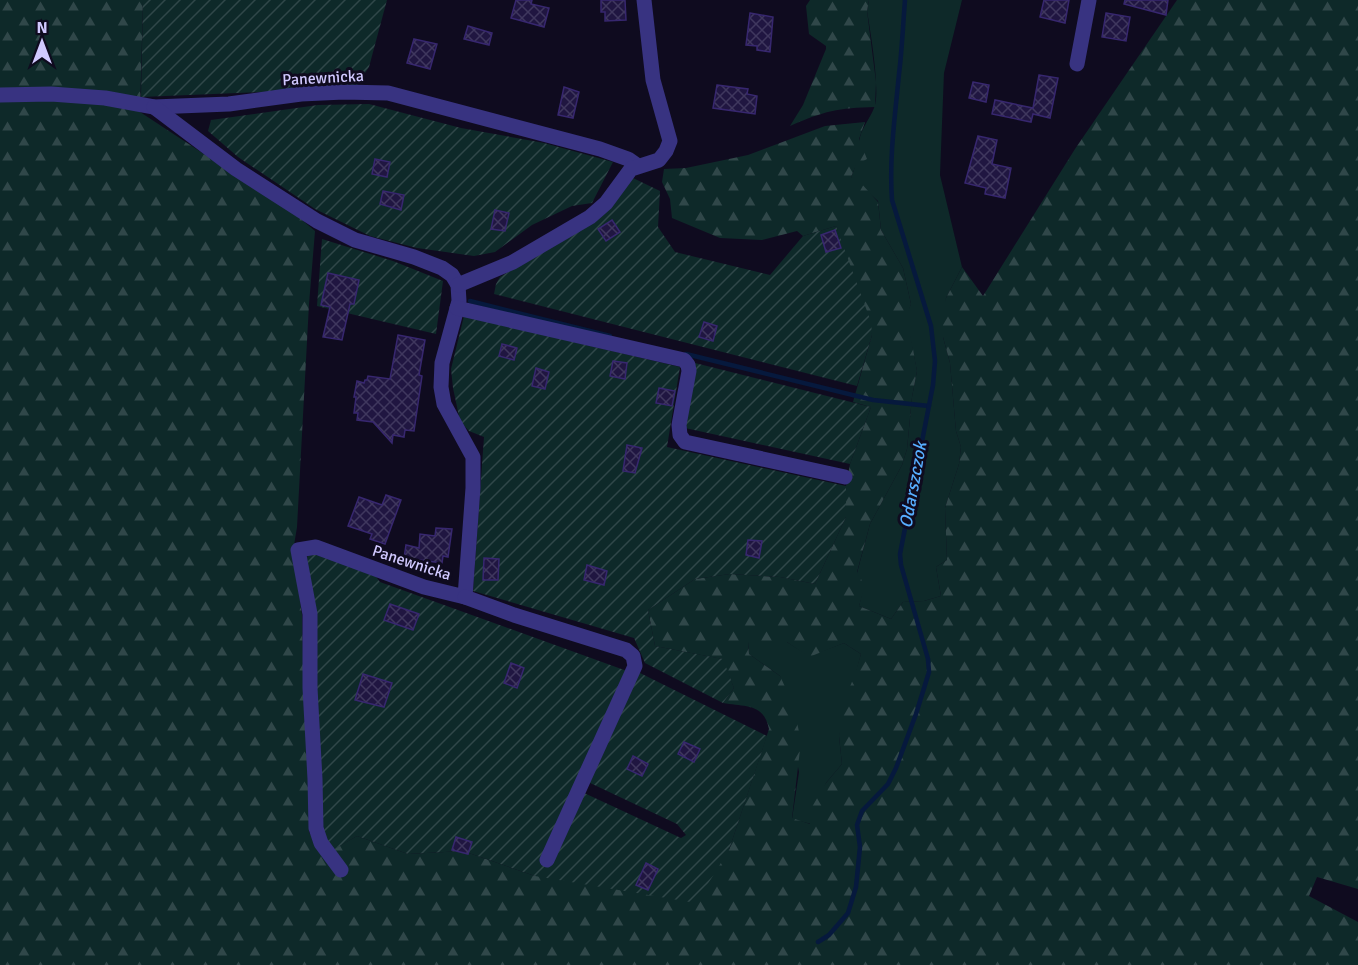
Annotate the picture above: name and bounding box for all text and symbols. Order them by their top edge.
north arrow [12,12,72,72]
text: N [36,18,48,38]
street label: Panewnicka [282,66,364,90]
water label: Odarszczok [895,438,932,530]
street label: Panewnicka [370,541,454,585]

